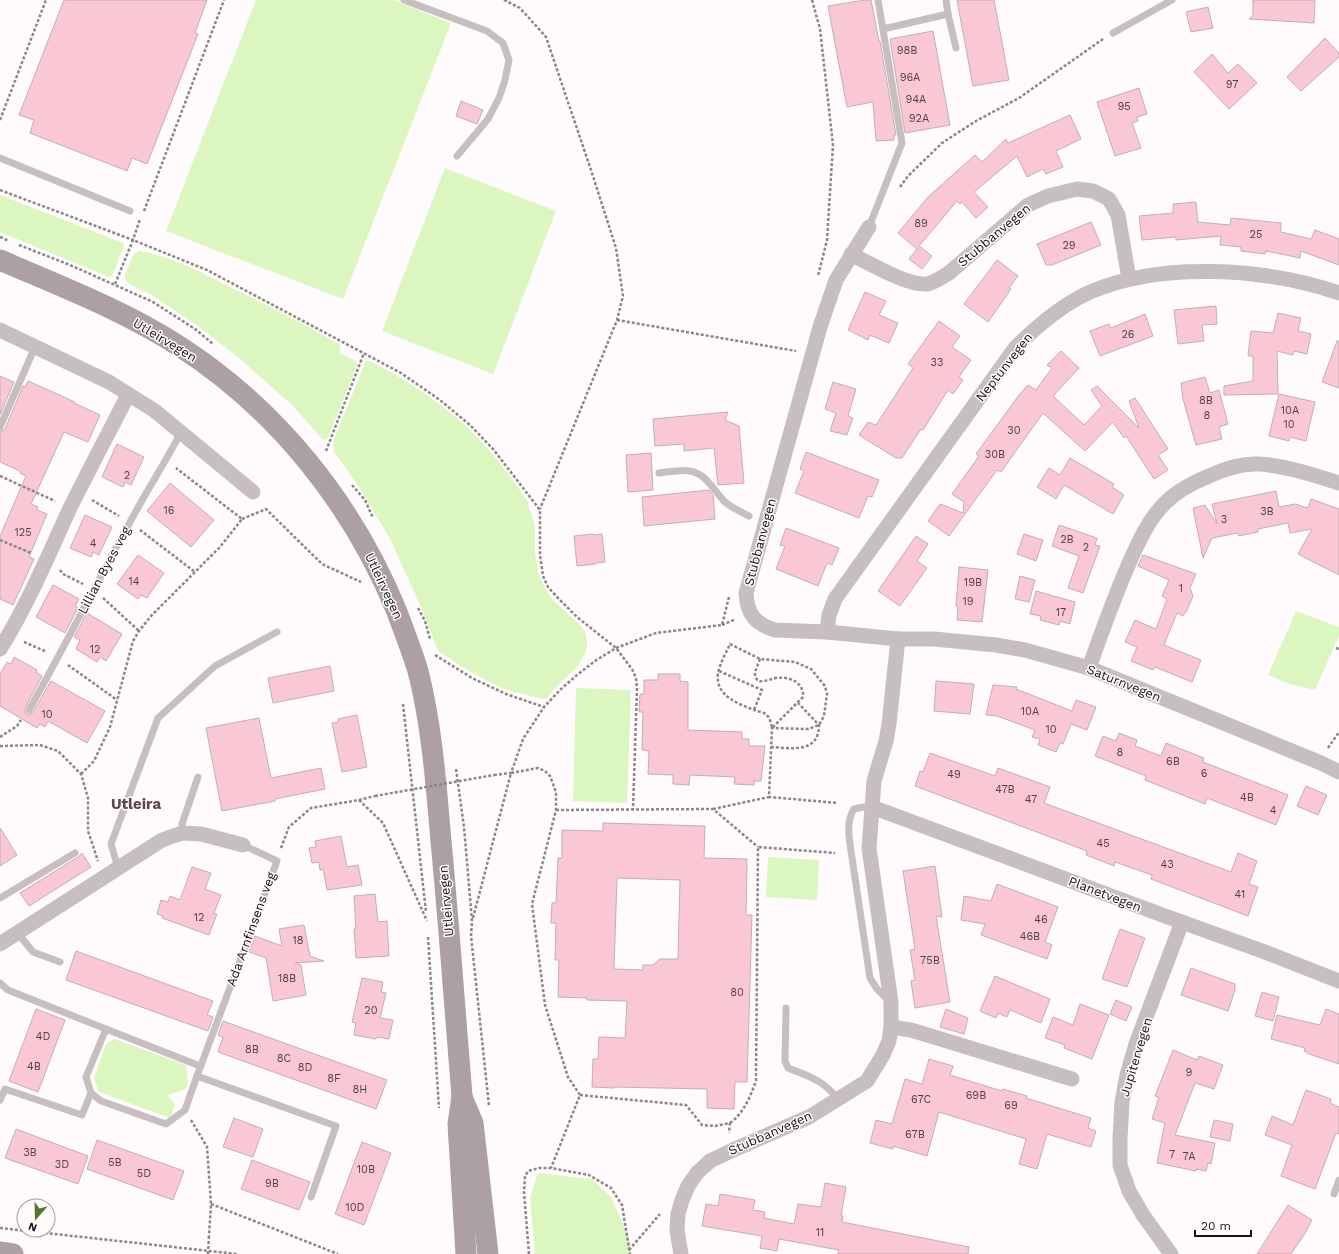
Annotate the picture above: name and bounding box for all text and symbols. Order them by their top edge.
house number: 98B [897,44,917,57]
house number: 96A [900,71,920,84]
house number: 97 [1226,78,1238,91]
house number: 94A [906,93,926,106]
house number: 95 [1117,100,1131,113]
house number: 92A [909,112,929,125]
street label: Stubbanvegen [955,200,1033,270]
house number: 89 [914,217,928,230]
house number: 25 [1250,228,1262,241]
house number: 29 [1062,239,1076,252]
street label: Utleirvegen [130,315,200,365]
house number: 26 [1121,328,1135,341]
street label: Neptunvegen [973,330,1035,404]
house number: 33 [931,356,943,369]
house number: 8B [1199,394,1213,407]
house number: 10A [1281,404,1299,417]
house number: 8 [1204,409,1211,422]
house number: 10 [1283,418,1295,431]
house number: 30 [1007,424,1021,437]
house number: 30B [985,448,1005,461]
house number: 2 [124,469,130,482]
street label: Stubbanvegen [741,497,779,587]
house number: 16 [164,504,175,517]
house number: 3B [1260,505,1274,518]
house number: 3 [1221,513,1227,526]
street label: Lillian Byes veg [75,523,134,616]
house number: 125 [14,526,32,539]
house number: 2B [1060,533,1074,546]
house number: 4 [90,537,97,550]
house number: 2 [1083,541,1089,554]
street label: Utleirvegen [362,550,406,622]
house number: 14 [128,575,140,588]
house number: 19B [964,576,982,589]
house number: 1 [1179,582,1183,595]
house number: 19 [962,595,974,608]
house number: 17 [1056,606,1066,619]
house number: 12 [90,643,100,656]
street label: Saturnvegen [1085,661,1163,705]
house number: 10A [1021,705,1039,718]
house number: 10 [41,708,53,721]
house number: 10 [1045,723,1057,736]
house number: 8 [1117,746,1124,759]
house number: 6B [1166,755,1180,768]
house number: 6 [1201,767,1208,780]
house number: 49 [947,768,961,781]
house number: 47B [995,783,1015,796]
house number: 4B [1240,791,1254,804]
house number: 47 [1025,793,1037,806]
district label: Utleira [111,795,161,813]
house number: 4 [1270,804,1277,817]
house number: 45 [1096,837,1110,850]
house number: 43 [1160,858,1174,871]
street label: Utleirvegen [435,865,457,937]
street label: Ada Arnfinsens veg [223,870,279,988]
street label: Planetvegen [1066,873,1144,915]
house number: 41 [1235,888,1245,901]
house number: 12 [194,911,204,924]
house number: 46 [1034,913,1048,926]
house number: 46B [1020,930,1040,943]
house number: 18 [292,934,304,947]
house number: 75B [920,954,940,967]
house number: 18B [278,972,296,985]
house number: 80 [730,986,744,999]
house number: 20 [364,1004,378,1017]
street label: Jupitervegen [1117,1016,1155,1098]
house number: 4D [36,1030,50,1043]
house number: 8B [245,1043,259,1056]
house number: 8C [277,1052,292,1065]
house number: 4B [27,1060,41,1073]
house number: 8D [298,1061,312,1074]
house number: 9 [1186,1066,1193,1079]
house number: 8F [327,1072,341,1085]
house number: 8H [353,1083,367,1096]
house number: 69B [966,1089,986,1102]
house number: 67C [911,1093,932,1106]
house number: 69 [1004,1099,1018,1112]
street label: Stubbanvegen [726,1108,814,1158]
house number: 67B [905,1128,925,1141]
house number: 3B [23,1146,37,1159]
house number: 7 [1169,1148,1175,1161]
house number: 7A [1183,1150,1195,1163]
house number: 5B [108,1156,122,1169]
house number: 3D [55,1158,69,1171]
house number: 10B [357,1163,375,1176]
house number: 5D [137,1167,151,1180]
house number: 9B [265,1177,279,1190]
north arrow [16,1198,56,1238]
house number: 10D [345,1201,365,1214]
scale bar [1195,1212,1251,1238]
text: N [27,1219,39,1234]
text: 20 m [1201,1219,1231,1233]
house number: 11 [816,1226,824,1239]

